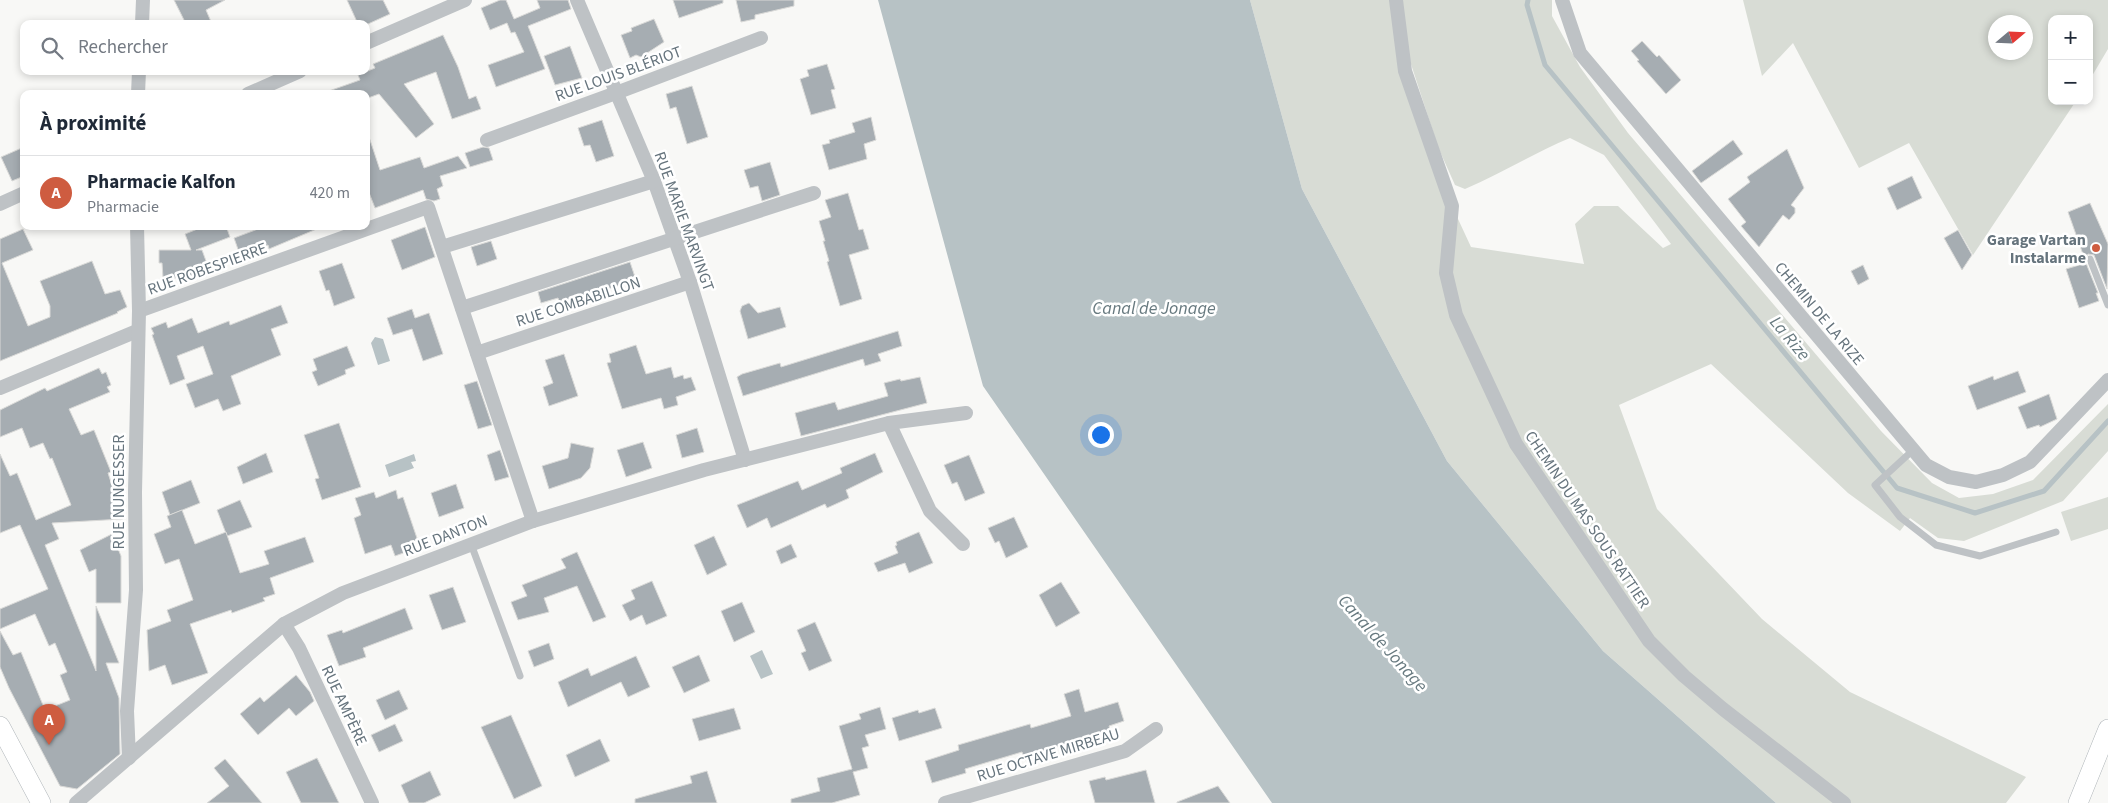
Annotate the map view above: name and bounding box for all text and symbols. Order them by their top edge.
north arrow [1988,15,2033,60]
map controls [2048,15,2093,105]
button: + [2048,15,2093,60]
search box [20,20,370,75]
icon: search [38,34,66,62]
text: Rechercher [78,34,168,61]
street label: RUE LOUIS BLÉRIOT [552,41,685,107]
button: − [2048,60,2093,105]
text: À proximité [40,108,146,138]
street label: RUE MARIE MARVINGT [649,149,720,294]
text: Pharmacie Kalfon [87,169,236,196]
text: A [51,182,61,204]
text: 420 m [310,182,350,204]
text: Pharmacie [87,196,159,218]
place label: Garage Vartan Instalarme [1987,229,2086,269]
street label: RUE ROBESPIERRE [145,237,270,301]
marker: Garage Vartan Instalarme [2090,242,2102,254]
street label: CHEMIN DE LA RIZE [1769,257,1869,370]
street label: RUE COMBABILLON [513,271,643,332]
water label: Canal de Jonage [1092,296,1216,321]
water label: La Rize [1764,311,1816,366]
your location [1088,422,1114,448]
street label: CHEMIN DU MAS SOUS RATTIER [1519,427,1655,613]
street label: RUE NUNGESSER [108,435,130,549]
street label: RUE DANTON [400,510,491,562]
water label: Canal de Jonage [1332,589,1433,698]
street label: RUE AMPÈRE [316,662,372,749]
pin: A [33,704,65,745]
street label: RUE OCTAVE MIRBEAU [974,723,1122,787]

